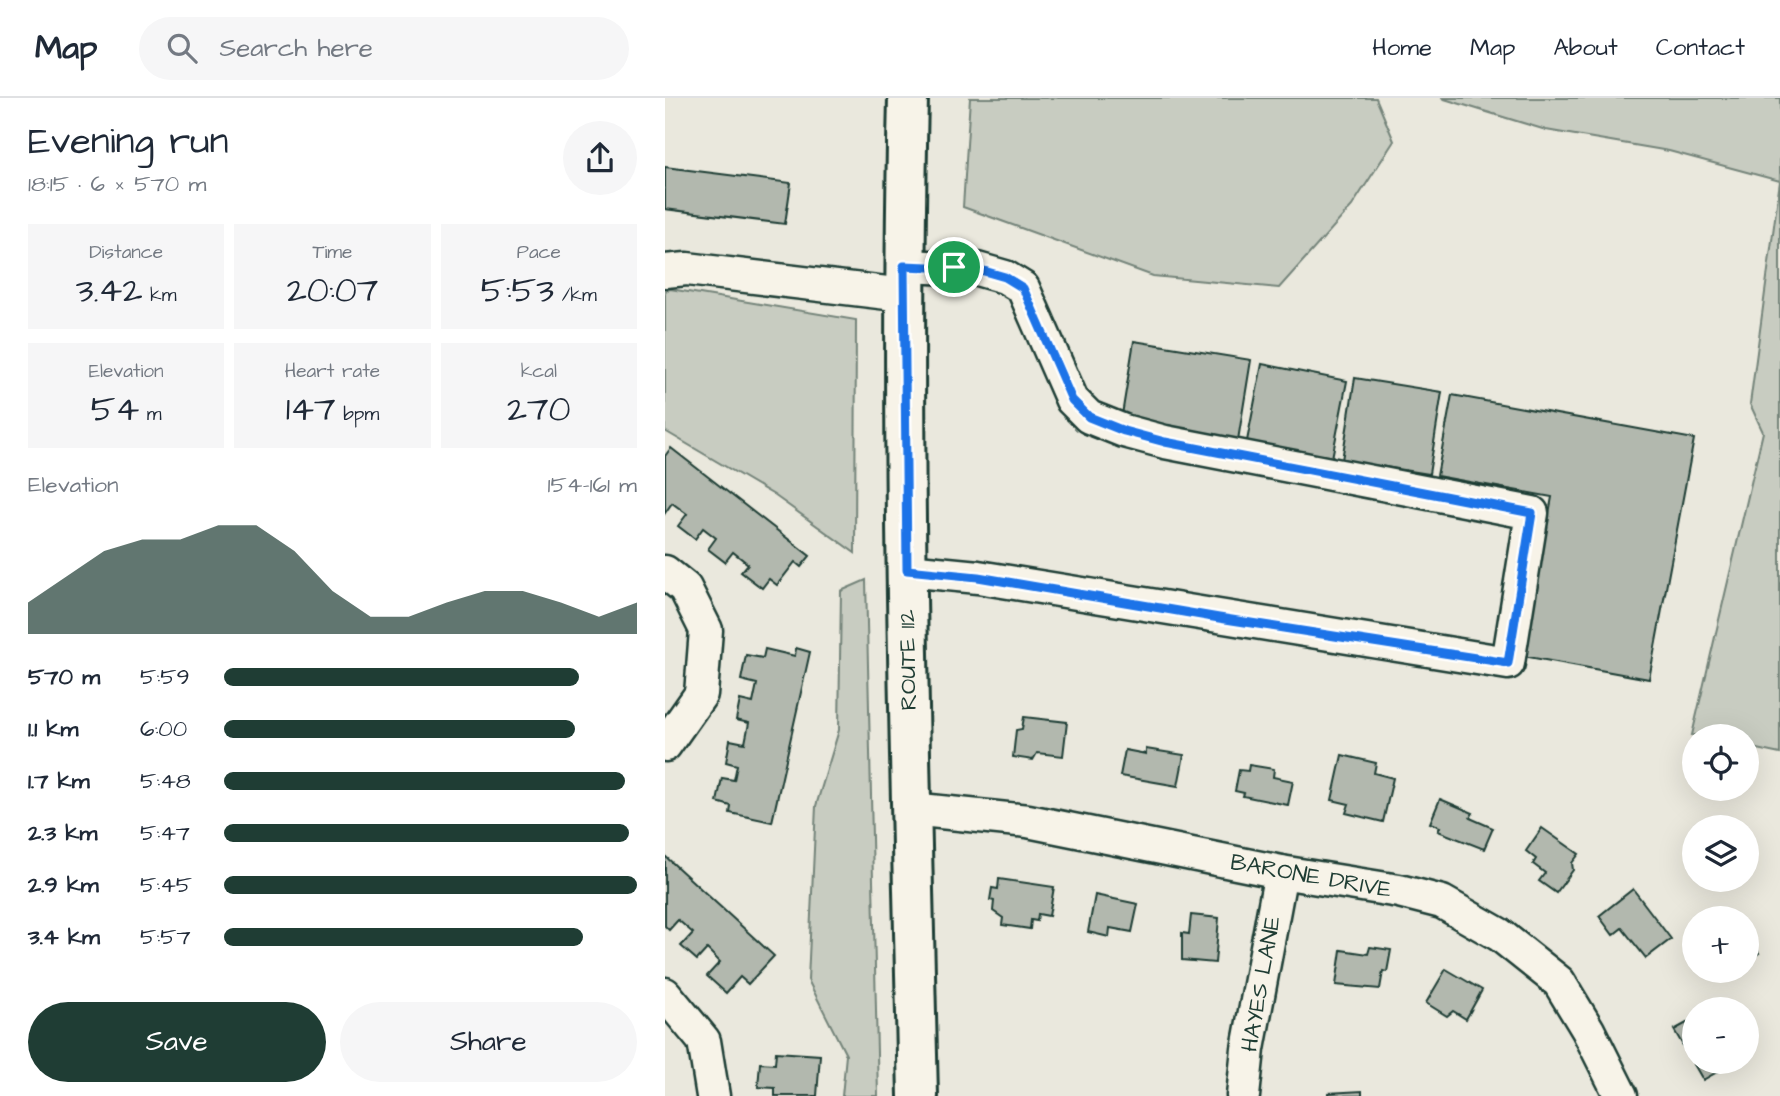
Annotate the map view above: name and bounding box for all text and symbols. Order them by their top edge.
search box [139,17,629,80]
text: Map [35,25,97,71]
icon: search [163,29,201,67]
text: Search here [219,30,373,66]
text: Home [1372,31,1432,65]
text: Map [1470,31,1515,65]
text: About [1553,31,1618,65]
text: Contact [1656,31,1745,65]
text: Evening run [28,116,229,168]
button: share [563,121,637,195]
text: 18:15 · 6 × 570 m [28,168,206,200]
pin [924,237,984,297]
text: Distance [89,239,163,266]
text: Time [313,239,352,266]
text: Pace [517,239,561,266]
icon: arrive [935,248,973,286]
text: 3.42 [76,266,142,315]
text: 20:07 [287,266,378,315]
text: 5:53 [481,266,554,315]
text: km [142,282,177,309]
text: /km [554,282,597,309]
text: Elevation [89,358,164,385]
text: Heart rate [285,358,380,385]
text: kcal [521,358,557,385]
text: 54 [91,385,139,434]
text: 147 [286,385,336,434]
text: 270 [507,385,571,434]
text: m [139,401,162,428]
text: bpm [336,401,379,428]
text: Elevation [28,469,119,501]
text: 154–161 m [548,469,637,501]
street label: ROUTE 112 [891,609,925,711]
text: 570 m [28,661,100,693]
text: 5:59 [140,661,190,693]
text: 1.1 km [28,713,78,745]
text: 6:00 [140,713,187,745]
map controls [1682,724,1759,1074]
button: locate [1682,724,1759,801]
text: 1.7 km [28,765,90,797]
text: 5:48 [140,765,191,797]
button: layers [1682,815,1759,892]
text: 2.3 km [28,817,97,849]
text: 5:47 [140,817,190,849]
street label: BARONE DRIVE [1228,846,1394,906]
text: 2.9 km [28,869,99,901]
text: 5:45 [140,869,192,901]
button: + [1682,906,1759,983]
street label: HAYES LANE [1233,913,1289,1054]
text: 3.4 km [28,921,100,953]
text: 5:57 [140,921,191,953]
button: − [1682,997,1759,1074]
button: Save [28,1002,326,1082]
button: Share [340,1002,637,1082]

